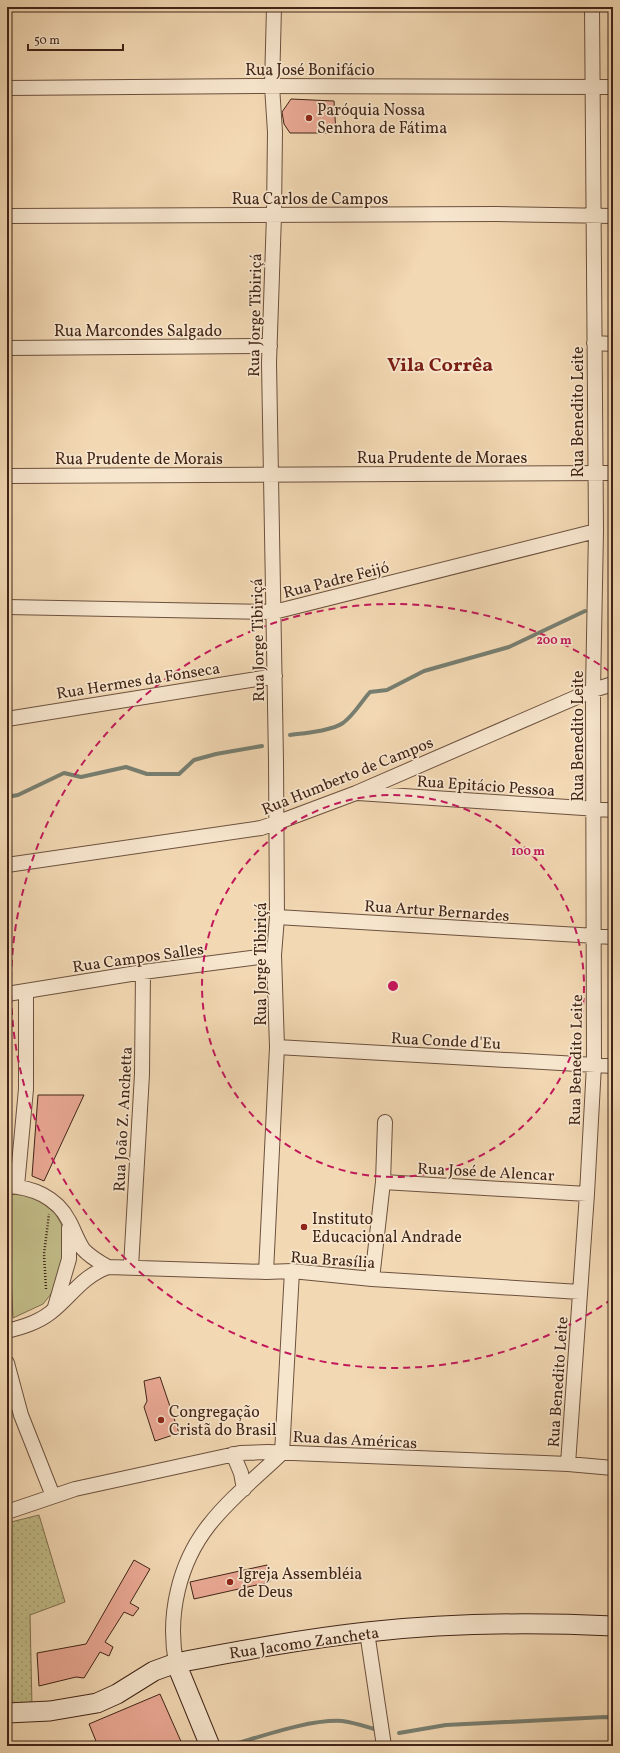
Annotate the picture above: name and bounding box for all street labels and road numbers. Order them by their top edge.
street label: Rua José Bonifácio [245,60,375,82]
street label: Rua Carlos de Campos [232,189,388,211]
street label: Rua Jorge Tibiriçá [244,253,268,377]
street label: Rua Marcondes Salgado [54,321,222,343]
street label: Rua Benedito Leite [568,346,590,478]
street label: Rua Prudente de Moraes [357,448,527,470]
street label: Rua Prudente de Morais [55,449,223,471]
street label: Rua Padre Feijó [281,557,392,605]
street label: Rua Jorge Tibiriçá [247,578,271,702]
street label: Rua Hermes da Fonseca [55,658,222,706]
street label: Rua Benedito Leite [568,670,590,802]
street label: Rua Humberto de Campos [259,732,437,821]
street label: Rua Epitácio Pessoa [416,771,556,803]
street label: Rua Artur Bernardes [363,896,510,928]
street label: Rua Jorge Tibiriçá [251,902,273,1026]
street label: Rua Campos Salles [71,939,205,979]
street label: Rua Benedito Leite [565,994,589,1126]
street label: Rua Conde d'Eu [390,1028,501,1056]
street label: Rua João Z. Anchetta [109,1046,139,1192]
street label: Rua José de Alencar [417,1158,555,1188]
street label: Rua Brasília [290,1247,376,1275]
street label: Rua Benedito Leite [543,1316,575,1448]
street label: Rua das Américas [292,1427,418,1455]
street label: Rua Jacomo Zancheta [228,1623,381,1665]

